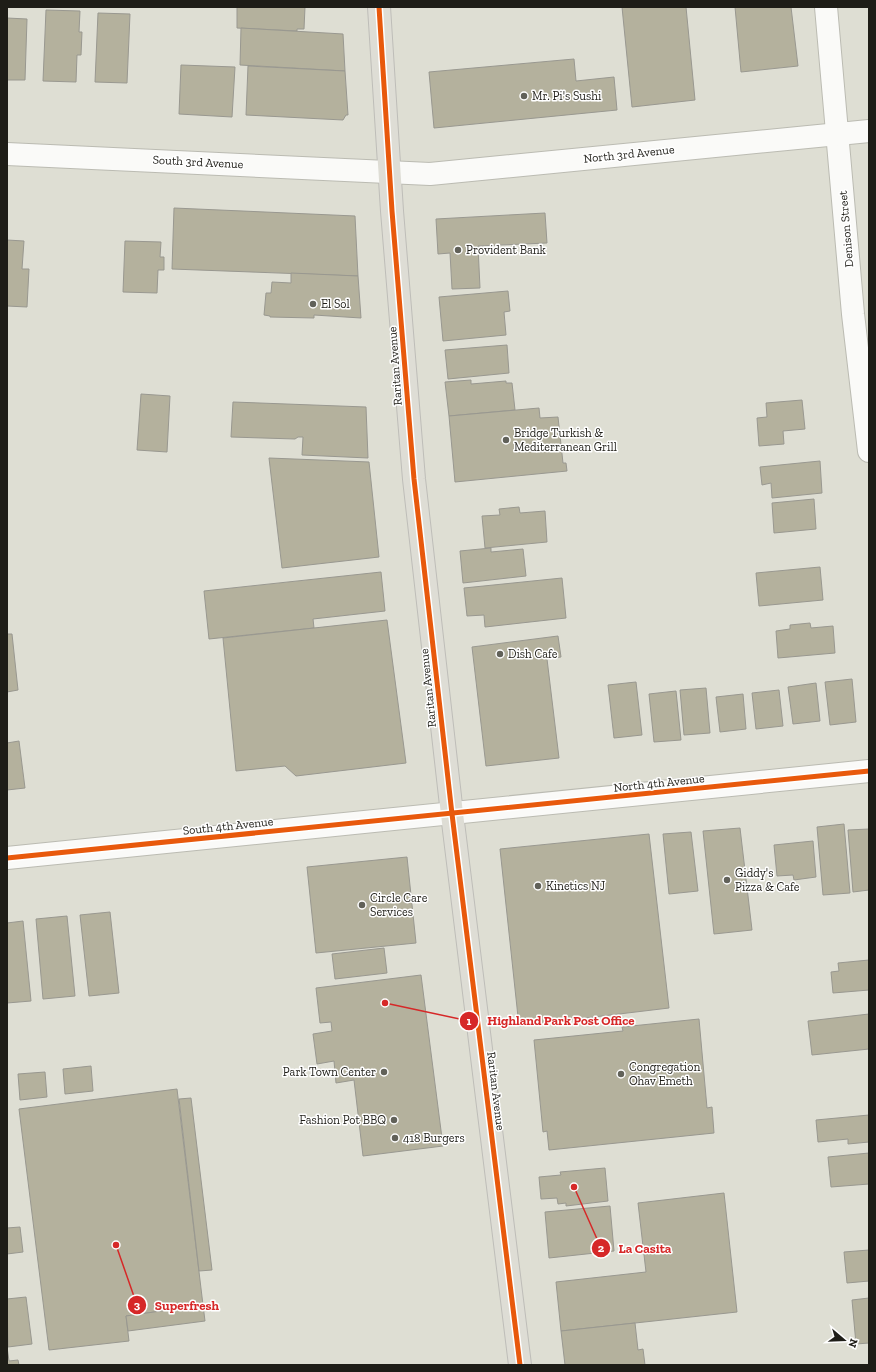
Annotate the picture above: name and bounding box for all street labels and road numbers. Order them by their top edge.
street label: North 3rd Avenue [583,142,676,166]
street label: South 3rd Avenue [152,153,244,171]
street label: Denison Street [836,190,856,268]
street label: Raritan Avenue [385,326,405,406]
street label: Raritan Avenue [417,648,439,728]
street label: North 4th Avenue [613,771,706,795]
street label: South 4th Avenue [182,814,274,838]
street label: Raritan Avenue [484,1051,508,1131]

